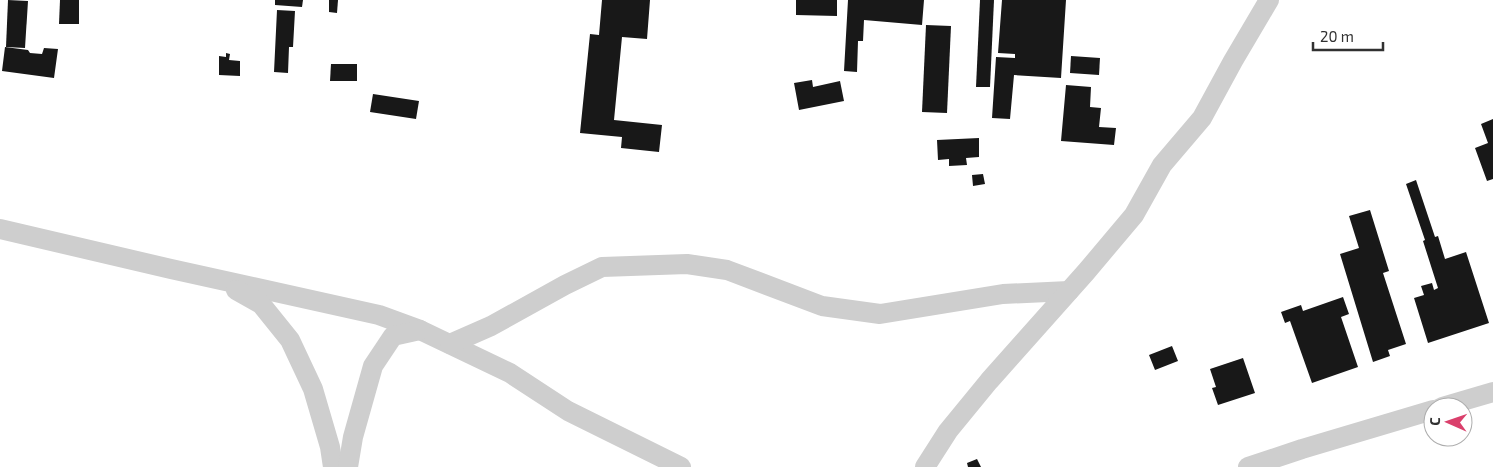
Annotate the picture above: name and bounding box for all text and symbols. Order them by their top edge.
scale bar [1313,20,1383,52]
text: 20 m [1320,27,1354,45]
north arrow [1423,397,1473,447]
text: С [1426,417,1443,426]

